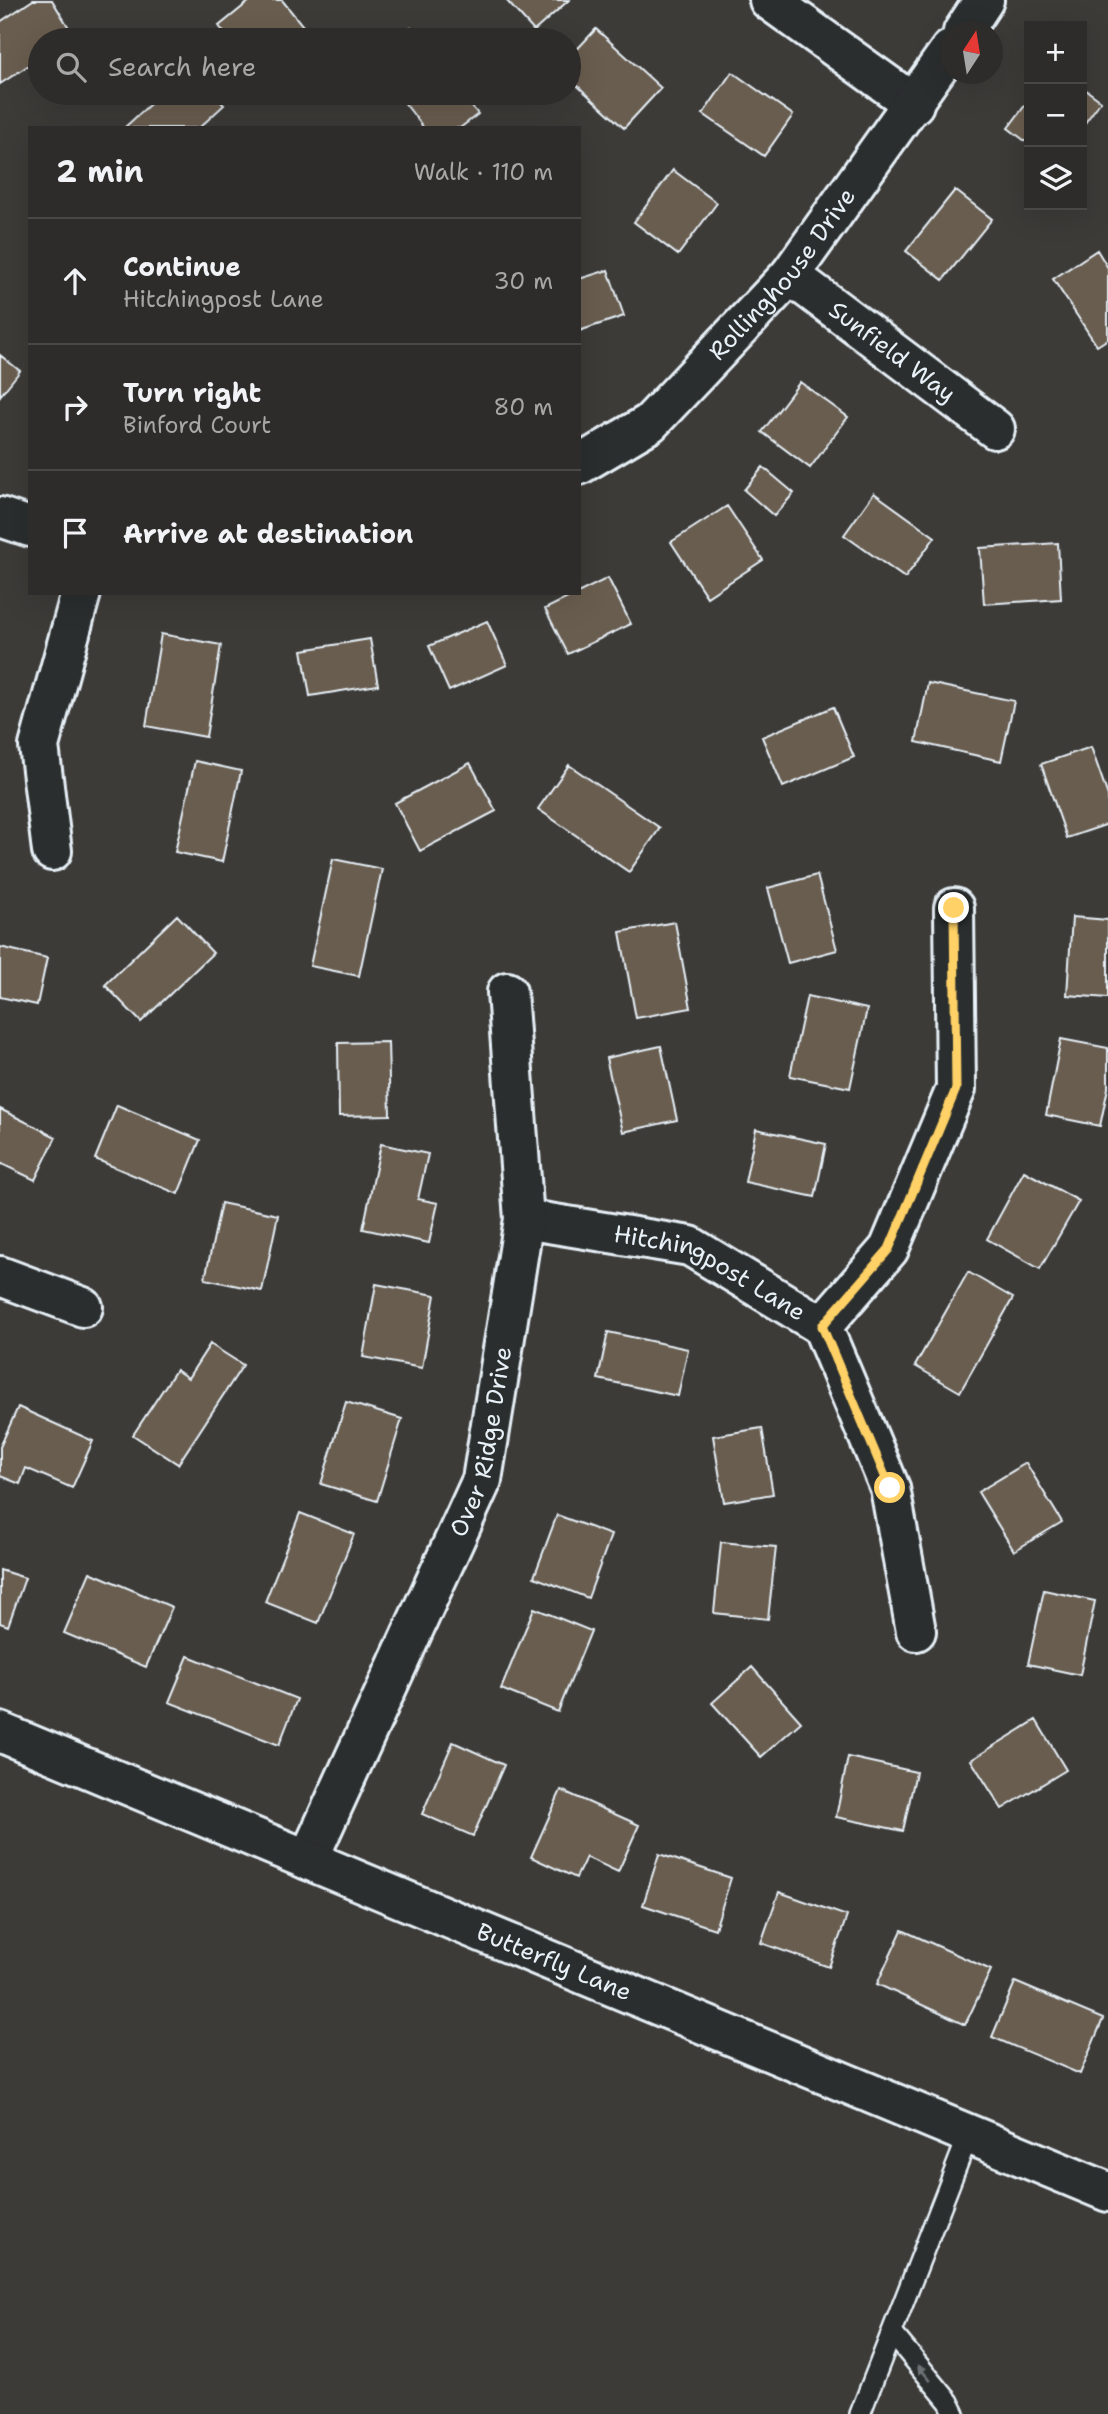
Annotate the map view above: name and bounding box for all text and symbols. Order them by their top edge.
north arrow [940,21,1003,84]
map controls [1024,21,1087,210]
button: + [1024,21,1087,84]
search box [28,28,581,105]
icon: search [52,48,90,86]
text: Search here [108,49,257,84]
button: − [1024,84,1087,147]
button: layers [1024,147,1087,210]
text: 2 min [56,151,143,192]
text: Walk · 110 m [414,157,553,187]
street label: Rollinghouse Drive [702,181,863,367]
text: Continue [123,249,241,284]
icon: ahead [56,262,94,300]
text: 30 m [494,266,553,296]
text: Hitchingpost Lane [123,284,324,314]
street label: Sunfield Way [822,294,962,410]
text: Turn right [123,375,261,410]
icon: right [56,388,94,426]
text: 80 m [494,392,553,422]
text: Binford Court [123,410,271,440]
icon: arrive [56,514,94,552]
text: Arrive at destination [123,516,413,551]
route end [938,892,969,923]
street label: Hitchingpost Lane [611,1218,812,1328]
street label: Over Ridge Drive [442,1344,519,1542]
route start [874,1472,905,1503]
street label: Butterfly Lane [472,1916,636,2008]
one-way arrow [917,2364,932,2382]

